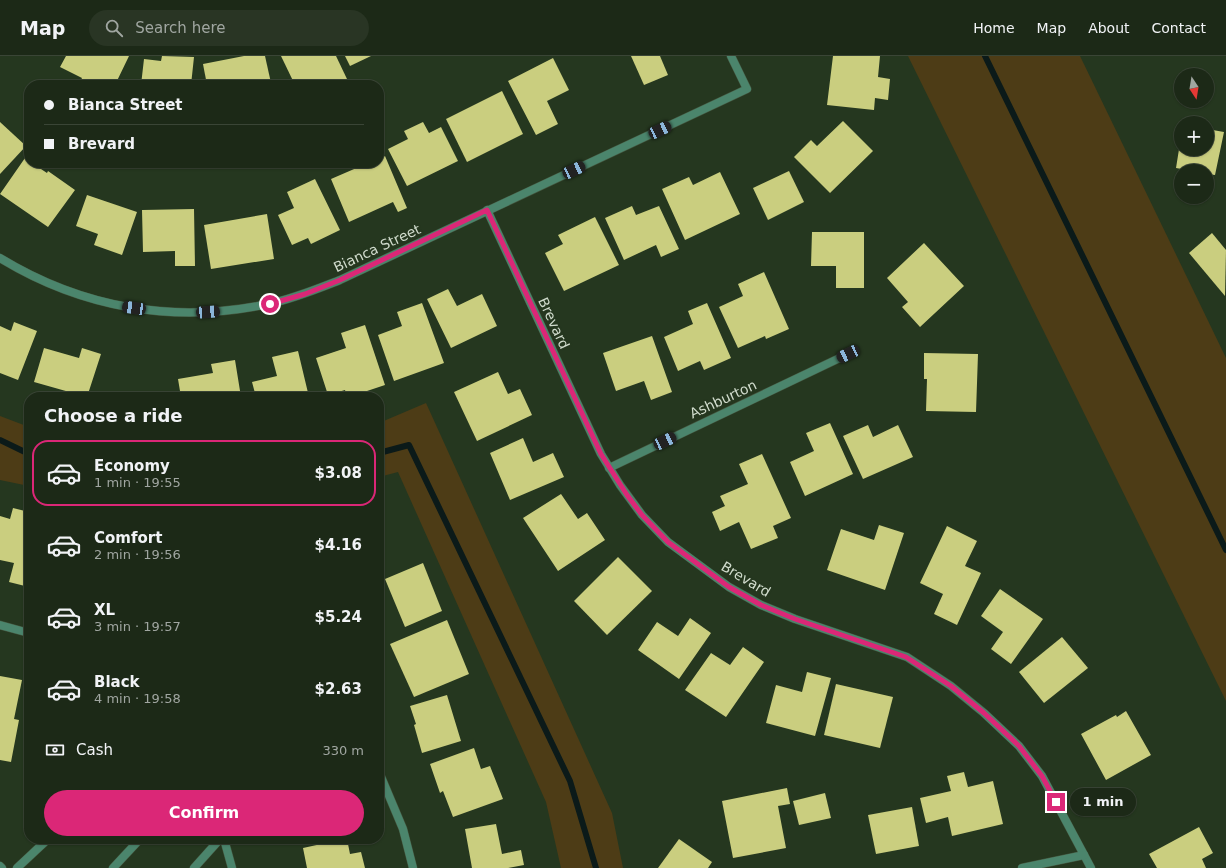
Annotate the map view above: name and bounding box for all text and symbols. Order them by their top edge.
search box [89,10,369,46]
text: Map [20,17,65,39]
icon: search [103,17,125,39]
text: Search here [135,19,225,37]
text: Home [973,20,1015,36]
text: Map [1037,20,1066,36]
text: About [1088,20,1130,36]
text: Contact [1152,20,1206,36]
north arrow [1174,68,1214,108]
map controls [1174,68,1214,204]
text: Bianca Street [68,96,183,114]
button: + [1174,116,1214,156]
car [647,119,673,141]
text: Brevard [68,135,135,153]
car [561,159,587,181]
button: − [1174,164,1214,204]
street label: Bianca Street [331,221,424,275]
route start [261,295,279,313]
street label: Brevard [535,295,573,351]
car [121,300,147,316]
car [196,305,220,319]
car [835,343,861,365]
street label: Ashburton [687,376,759,422]
text: Choose a ride [44,405,183,426]
car [652,430,678,452]
icon: car [46,455,82,491]
text: Economy [94,457,170,475]
text: $3.08 [315,464,362,482]
text: 1 min · 19:55 [94,475,181,490]
icon: car [46,527,82,563]
text: Comfort [94,529,162,547]
text: $4.16 [315,536,362,554]
text: 2 min · 19:56 [94,547,181,562]
street label: Brevard [718,558,774,600]
icon: car [46,599,82,635]
text: XL [94,601,115,619]
text: $5.24 [315,608,362,626]
text: 3 min · 19:57 [94,619,181,634]
icon: car [46,671,82,707]
text: Black [94,673,140,691]
text: $2.63 [315,680,362,698]
text: 4 min · 19:58 [94,691,181,706]
icon: cash [44,739,66,761]
text: Cash [76,741,113,759]
text: 330 m [322,743,364,758]
callout: 1 min [1070,788,1136,816]
button: Confirm [44,790,364,836]
route end [1047,793,1065,811]
text: 1 min [1083,794,1123,809]

